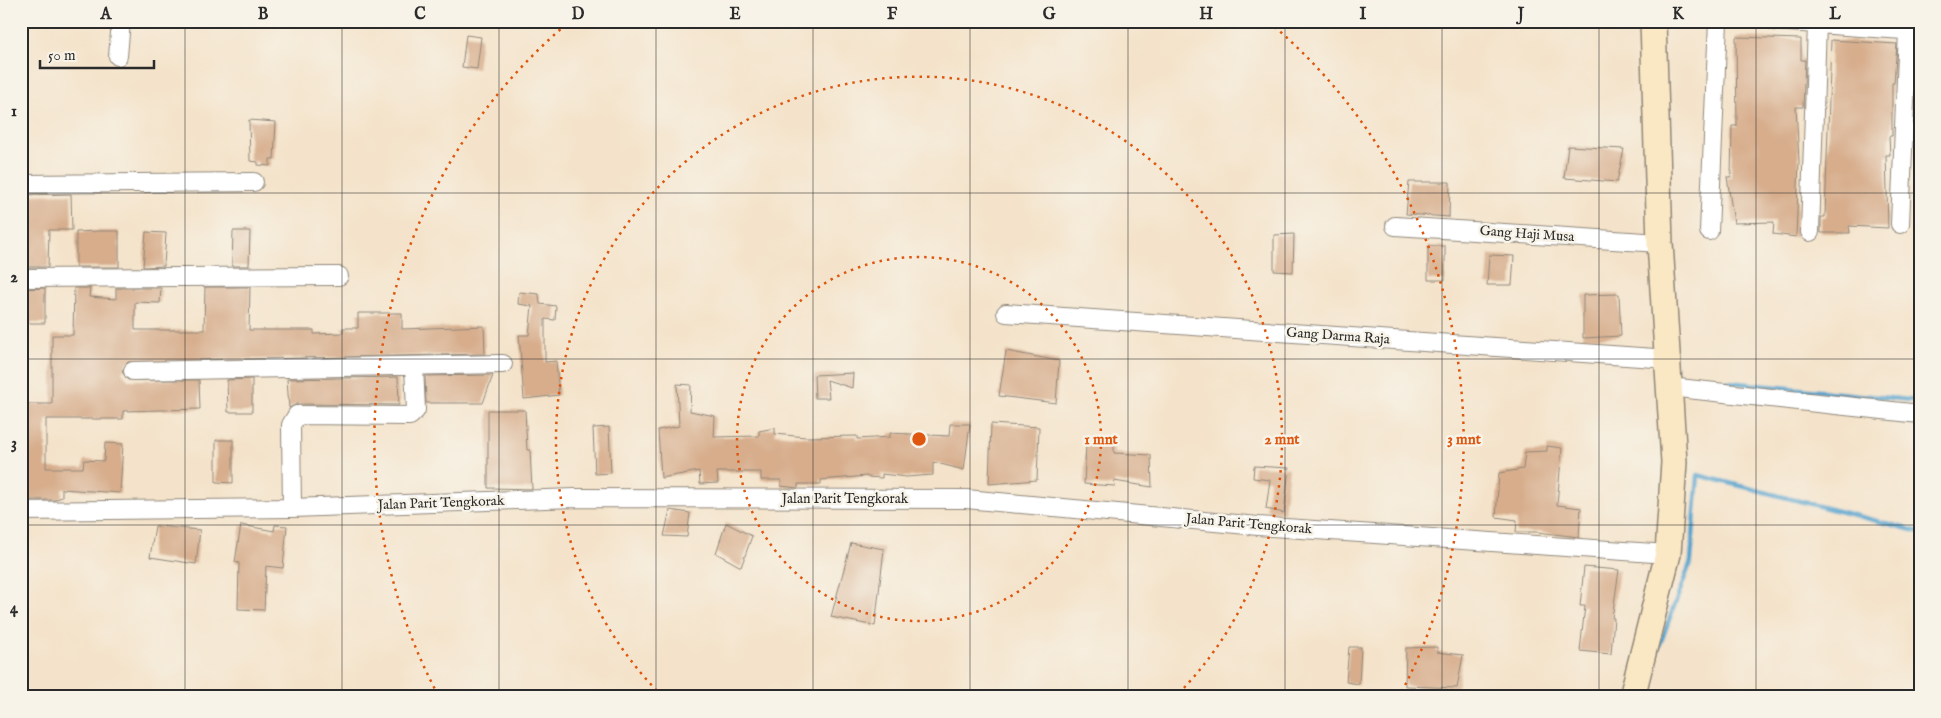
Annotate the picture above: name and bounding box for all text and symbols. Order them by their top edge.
text: A [100,5,113,25]
text: B [258,5,269,25]
text: C [414,5,426,25]
text: D [572,5,585,25]
text: E [729,5,741,25]
text: F [887,5,898,25]
text: G [1043,5,1056,25]
text: H [1199,5,1213,25]
text: I [1360,5,1367,25]
text: J [1516,5,1525,25]
text: K [1672,5,1685,25]
text: L [1829,5,1841,25]
scale bar [40,38,154,70]
text: 50 m [48,46,76,65]
text: 1 [11,102,17,122]
street label: Gang Haji Musa [1479,222,1576,246]
text: 2 [10,268,18,288]
street label: Gang Darma Raja [1286,323,1391,349]
centre of rings [910,430,928,448]
text: 1 mnt [1084,430,1119,449]
text: 2 mnt [1265,430,1300,449]
text: 3 mnt [1447,430,1482,449]
text: 3 [11,434,17,454]
street label: Jalan Parit Tengkorak [780,490,909,508]
street label: Jalan Parit Tengkorak [375,492,505,514]
street label: Jalan Parit Tengkorak [1183,509,1313,539]
text: 4 [10,599,19,619]

